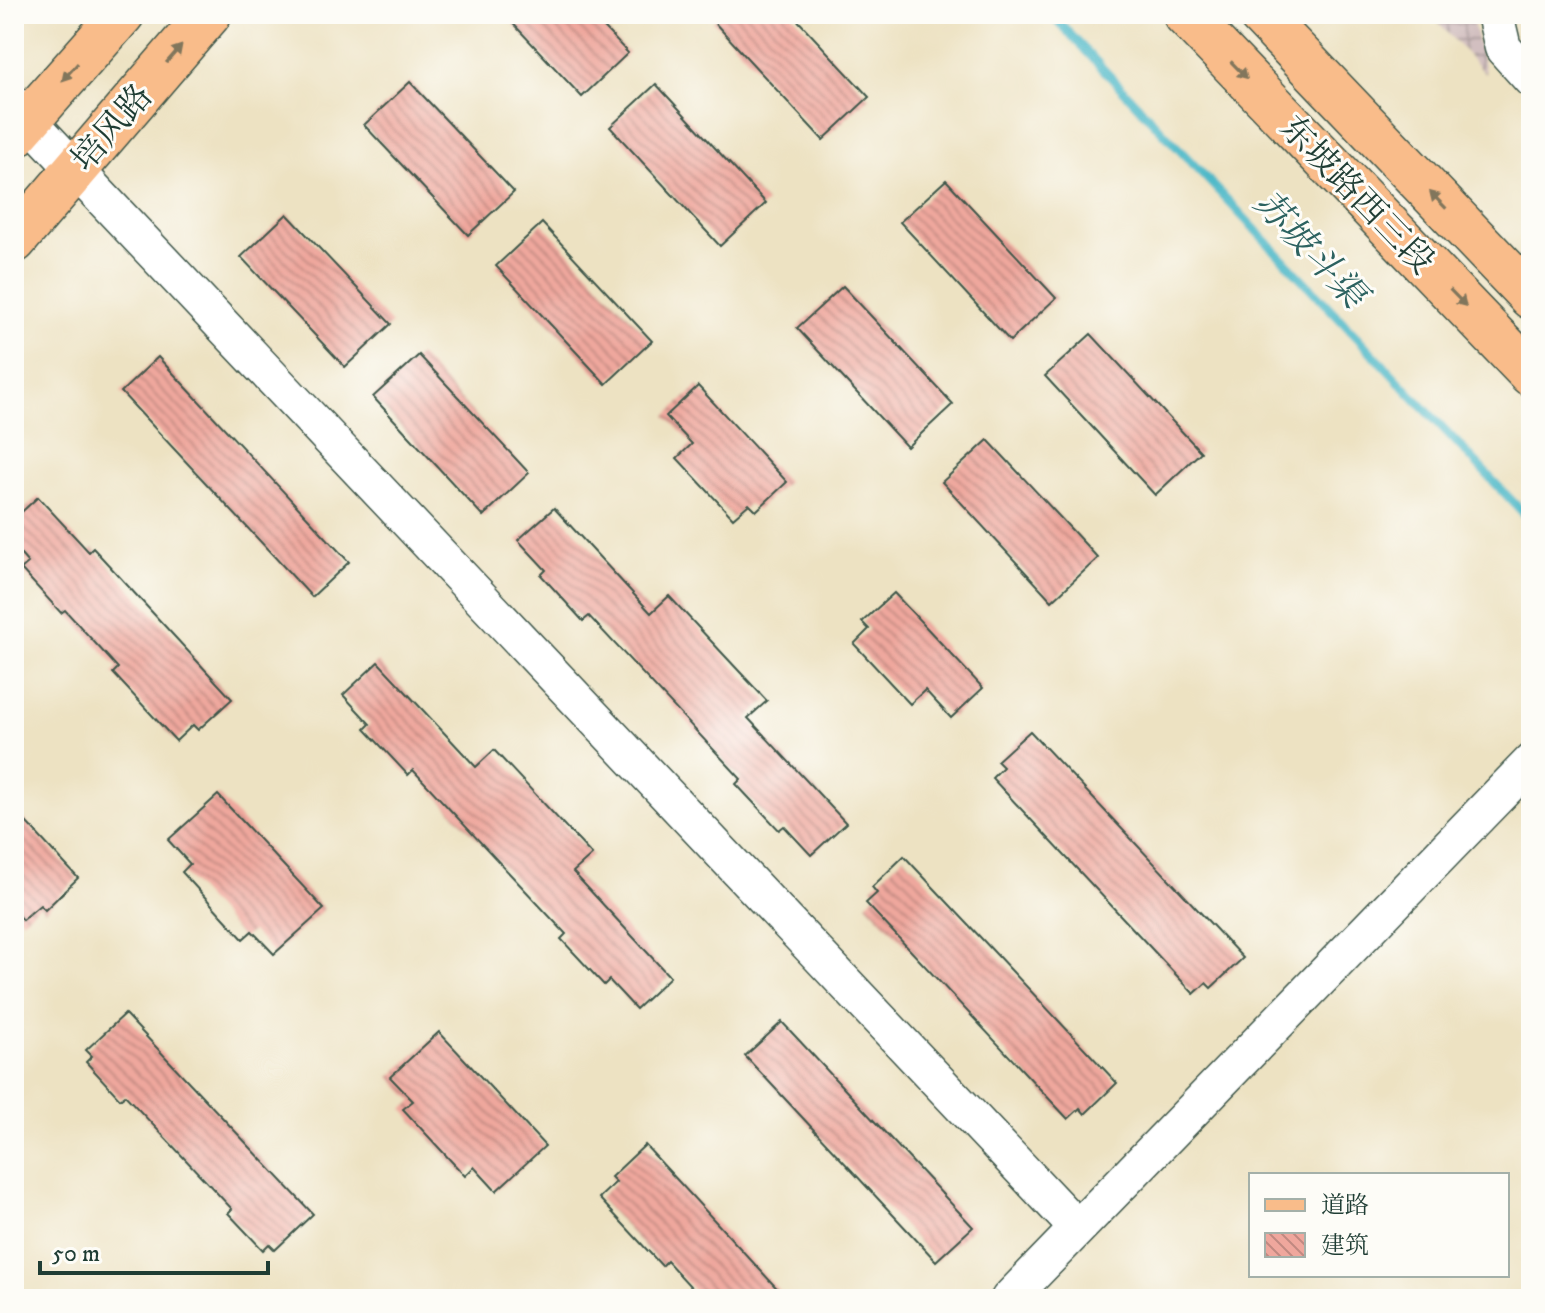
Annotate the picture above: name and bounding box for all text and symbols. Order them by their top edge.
one-way arrow [165,45,182,65]
one-way arrow [1230,60,1248,79]
one-way arrow [62,62,79,82]
street label: 培风路 [63,76,162,181]
street label: 东坡路西三段 [1271,107,1443,283]
water label: 苏坡斗渠 [1244,182,1378,321]
one-way arrow [1430,191,1448,210]
one-way arrow [1448,288,1467,307]
legend [1249,1173,1509,1277]
text: 道路 [1321,1191,1369,1221]
scale bar [40,1225,268,1275]
text: 建筑 [1321,1231,1369,1261]
text: 50 m [52,1239,100,1269]

